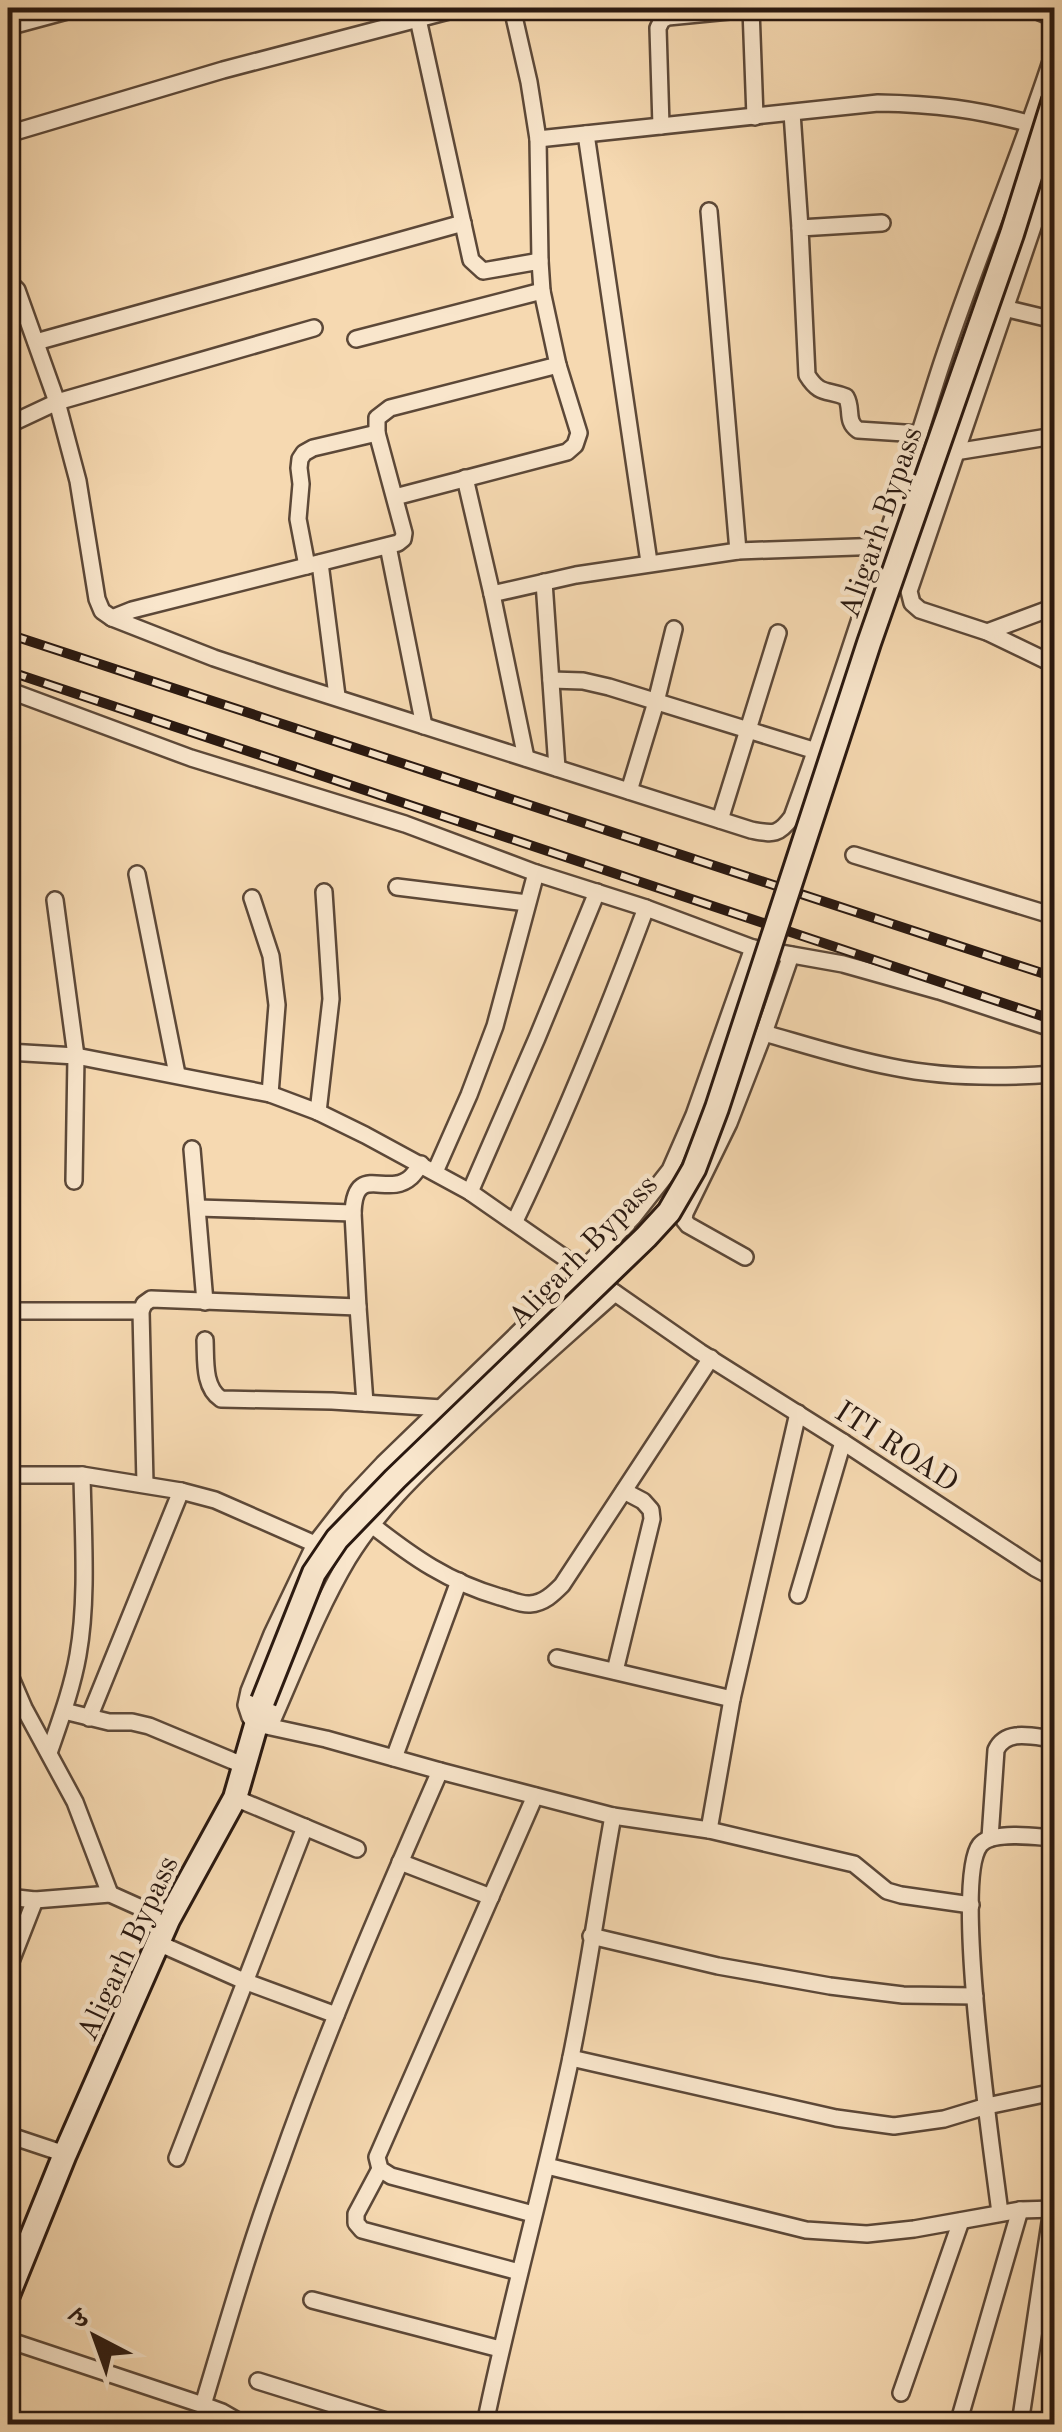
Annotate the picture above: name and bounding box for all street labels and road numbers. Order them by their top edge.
street label: Aligarh Bypass [835,423,929,622]
street label: Aligarh Bypass [503,1170,664,1335]
street label: ITI ROAD [829,1397,963,1499]
street label: Aligarh Bypass [73,1852,185,2046]

